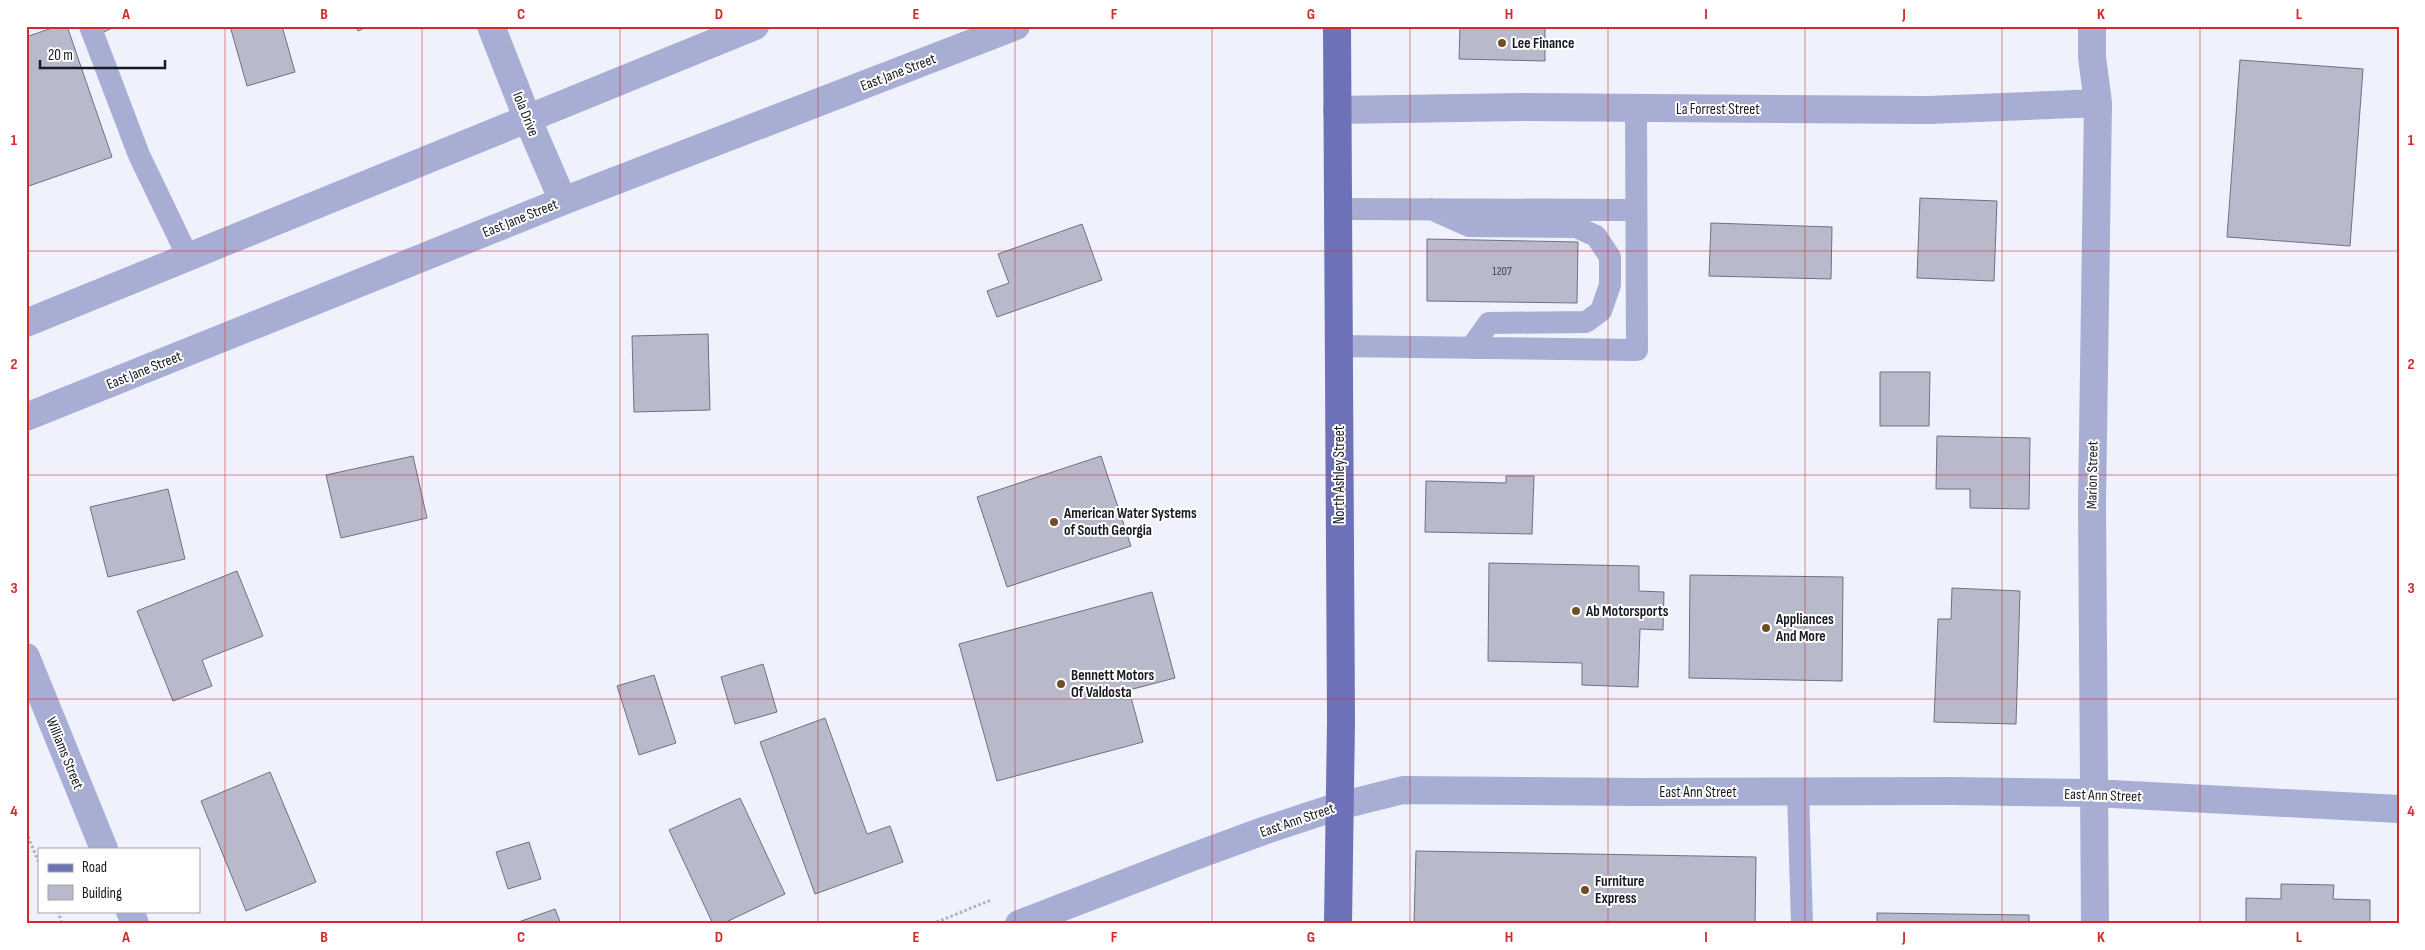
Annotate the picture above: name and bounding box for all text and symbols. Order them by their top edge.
text: A [121,5,130,24]
text: B [320,5,328,24]
text: C [517,5,525,24]
text: D [715,5,723,24]
text: E [913,5,920,24]
text: F [1111,5,1118,24]
text: G [1307,5,1315,24]
text: H [1505,5,1513,24]
text: I [1704,5,1708,24]
text: J [1901,5,1906,24]
text: K [2097,5,2105,24]
text: L [2296,5,2303,24]
place label: Lee Finance [1512,34,1575,53]
marker: Lee Finance [1496,37,1508,49]
scale bar [40,38,165,70]
text: 20 m [48,46,73,65]
street label: East Jane Street [858,49,939,96]
street label: Iola Drive [508,89,543,139]
street label: La Forrest Street [1676,100,1760,119]
text: 1 [11,131,18,150]
text: 1 [2408,131,2415,150]
street label: East Jane Street [480,195,561,242]
house number: 1207 [1492,264,1512,279]
street label: East Jane Street [104,347,185,394]
text: 2 [10,355,18,374]
text: 2 [2407,355,2415,374]
street label: North Ashley Street [1330,425,1349,524]
street label: Marion Street [2082,440,2103,509]
place label: American Water Systems of South Georgia [1063,504,1197,540]
marker: American Water Systems of South Georgia [1048,516,1060,528]
text: 3 [10,579,18,598]
text: 3 [2407,579,2415,598]
place label: Ab Motorsports [1585,602,1669,621]
marker: Ab Motorsports [1570,605,1582,617]
place label: Appliances And More [1775,610,1834,646]
marker: Appliances And More [1760,622,1772,634]
place label: Bennett Motors Of Valdosta [1071,666,1154,702]
marker: Bennett Motors Of Valdosta [1055,678,1067,690]
street label: Williams Street [41,714,88,792]
street label: East Ann Street [1659,783,1737,802]
street label: East Ann Street [2064,785,2143,806]
street label: East Ann Street [1257,799,1337,842]
text: 4 [10,802,18,821]
text: 4 [2407,802,2415,821]
legend [38,848,200,912]
text: Road [82,858,107,877]
place label: Furniture Express [1595,872,1644,908]
text: Building [82,884,122,903]
marker: Furniture Express [1579,884,1591,896]
text: A [121,928,130,947]
text: B [320,928,328,947]
text: C [517,928,525,947]
text: D [715,928,723,947]
text: E [913,928,920,947]
text: F [1111,928,1118,947]
text: G [1307,928,1315,947]
text: H [1505,928,1513,947]
text: I [1704,928,1708,947]
text: J [1901,928,1906,947]
text: K [2097,928,2105,947]
text: L [2296,928,2303,947]

